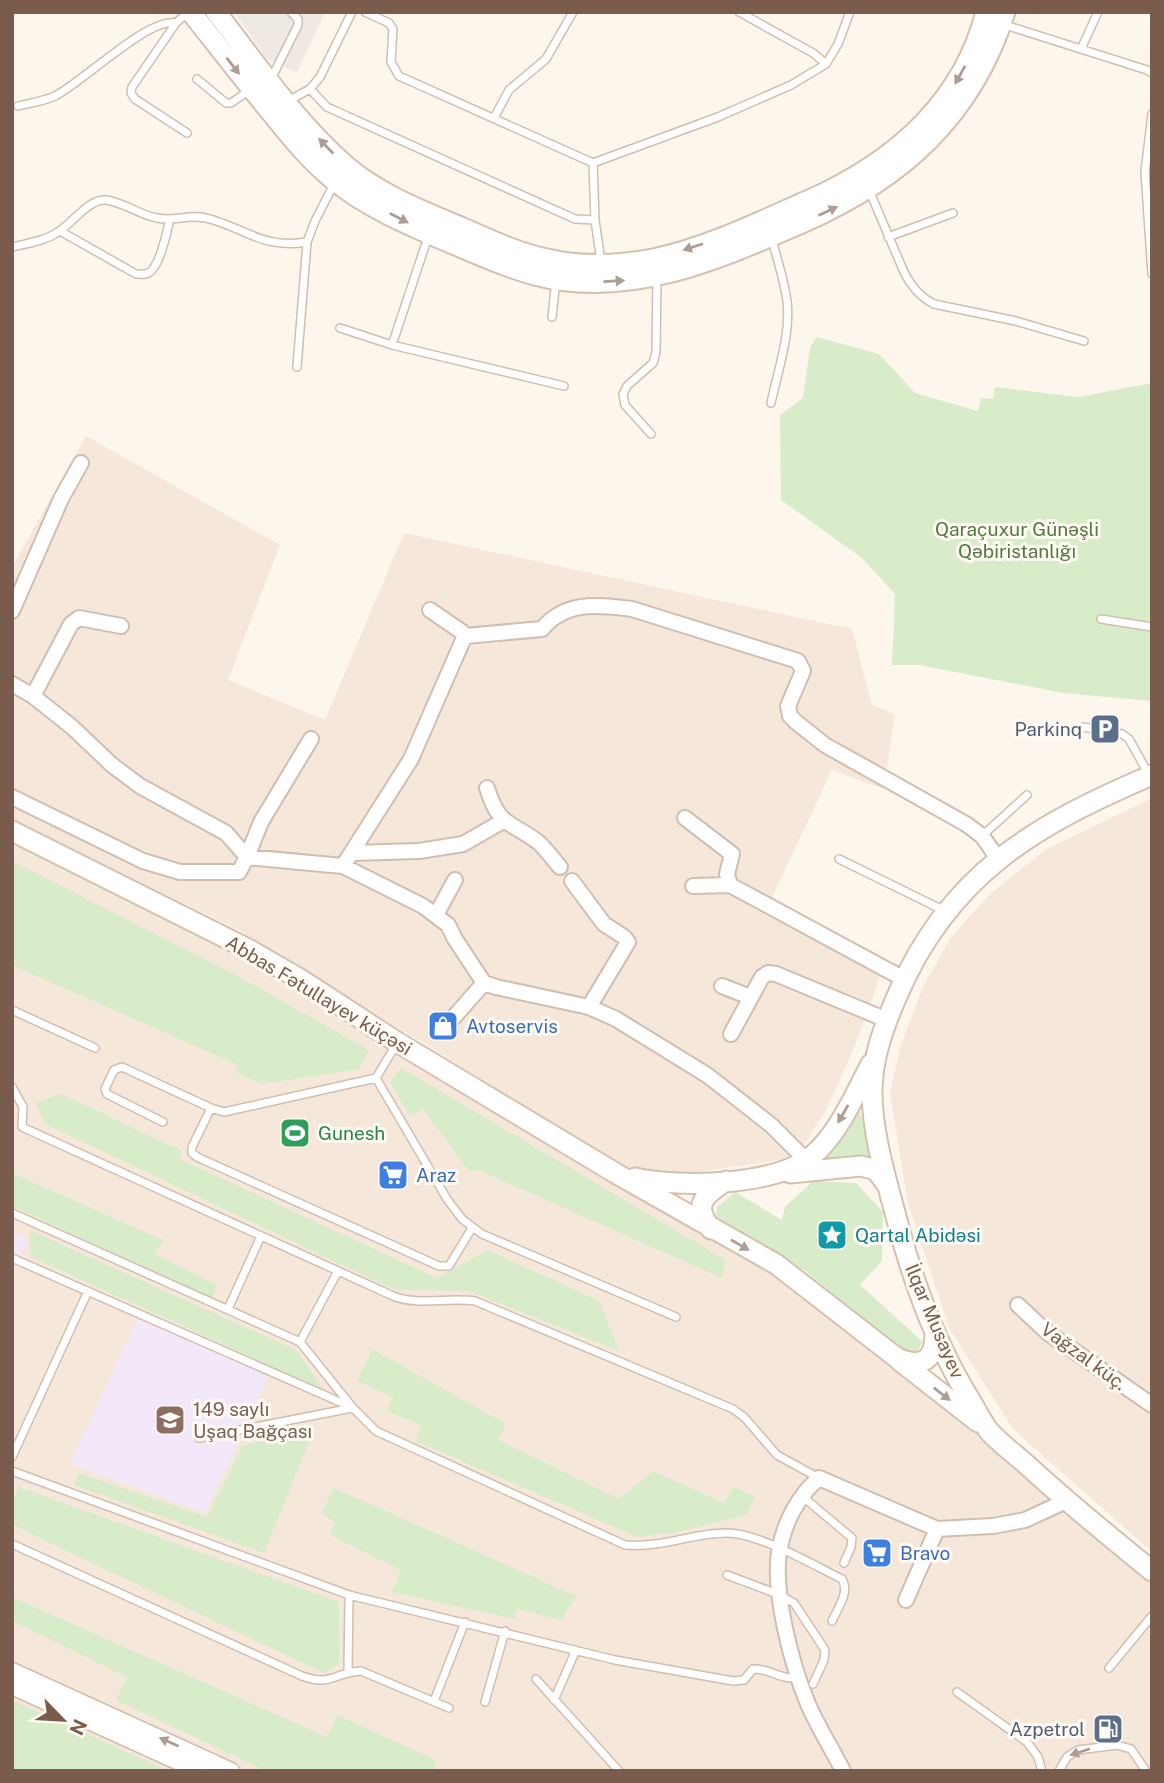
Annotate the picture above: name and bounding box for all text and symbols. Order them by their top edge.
one-way arrow [226,56,241,74]
one-way arrow [954,65,966,84]
one-way arrow [318,138,334,155]
one-way arrow [818,205,838,217]
one-way arrow [389,211,409,223]
one-way arrow [682,243,703,253]
one-way arrow [603,276,625,287]
park label: Qaraçuxur Günəşli Qəbiristanlığı [935,518,1099,562]
parking icon: Parkinq [1088,712,1122,746]
place label: Parkinq [1014,718,1082,740]
street label: Abbas Fətullayev küçəsi [222,931,416,1059]
shop icon: Avtoservis [426,1009,460,1043]
place label: Avtoservis [466,1015,558,1037]
one-way arrow [837,1105,849,1124]
sports icon: Gunesh [278,1116,312,1150]
place label: Gunesh [318,1122,385,1144]
supermarket icon: Araz [376,1158,410,1192]
place label: Araz [416,1164,456,1186]
place icon: Qartal Abidəsi [815,1218,849,1252]
place label: Qartal Abidəsi [855,1224,981,1246]
one-way arrow [731,1239,750,1251]
street label: İlqar Musayev [901,1260,969,1382]
street label: Vağzal küç. [1037,1318,1131,1394]
one-way arrow [933,1386,951,1401]
place label: 149 saylı Uşaq Bağçası [193,1398,312,1442]
school or university icon: 149 saylı Uşaq Bağçası [153,1403,187,1437]
supermarket icon: Bravo [860,1536,894,1570]
place label: Bravo [900,1542,950,1564]
north arrow [28,1685,98,1755]
fuel station icon: Azpetrol [1091,1712,1125,1746]
text: N [65,1716,92,1739]
place label: Azpetrol [1010,1718,1085,1740]
one-way arrow [159,1737,179,1748]
one-way arrow [1069,1747,1090,1758]

